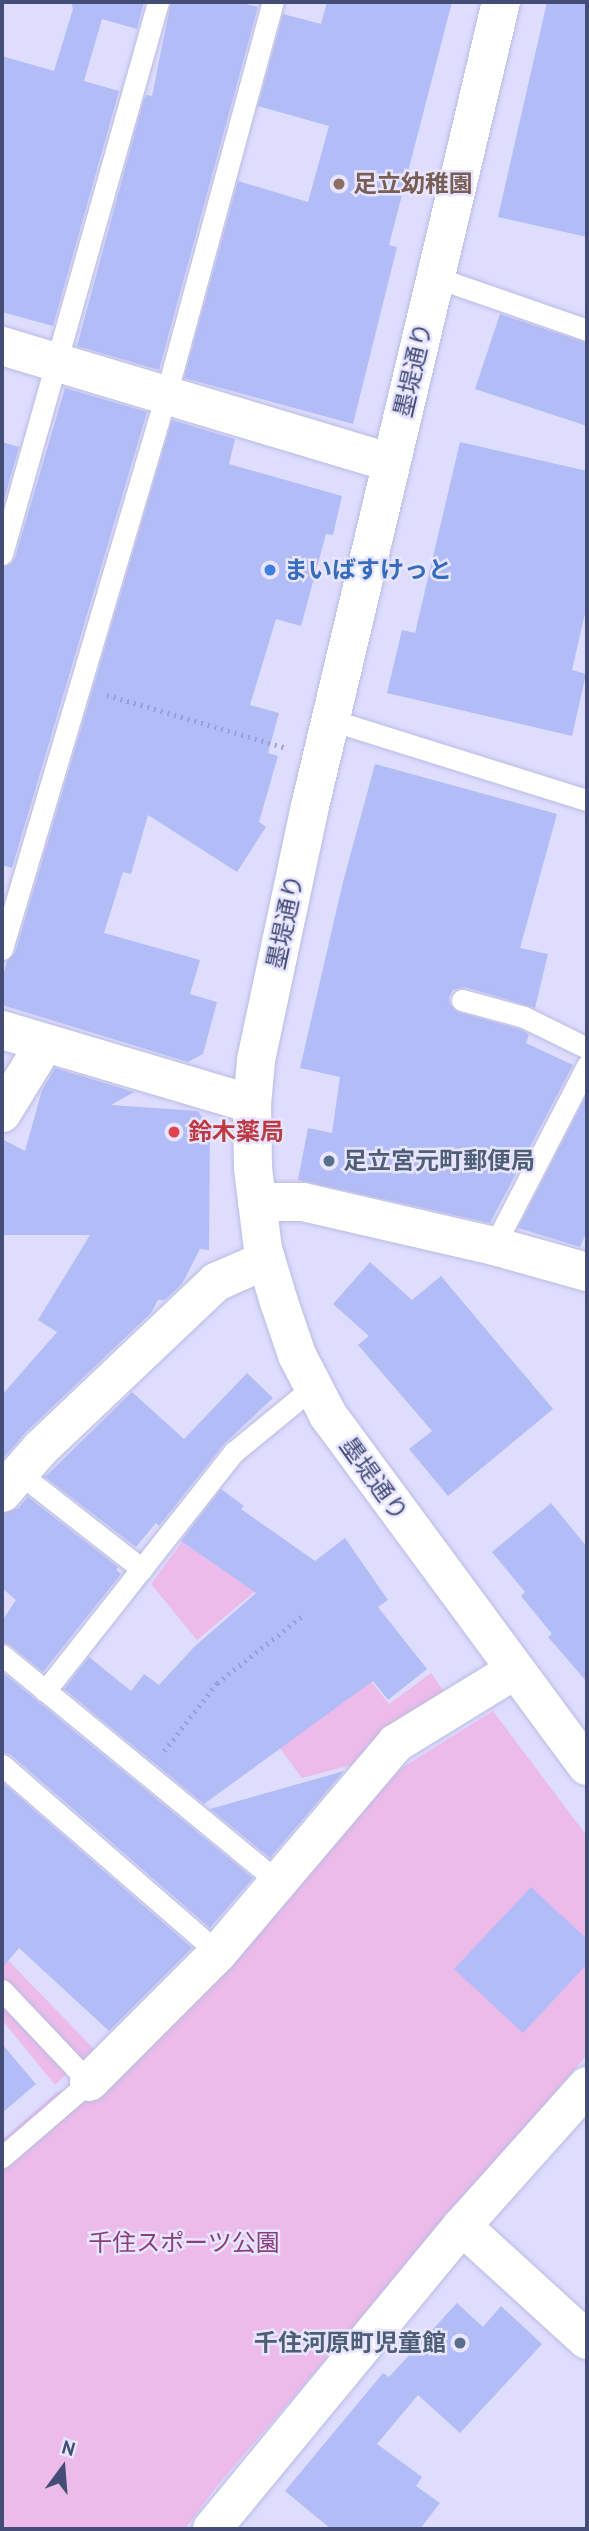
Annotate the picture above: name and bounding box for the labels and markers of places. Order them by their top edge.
place label: 足立幼稚園 [353,170,473,198]
marker: 足立幼稚園 [331,176,347,192]
place label: まいばすけっと [284,556,452,584]
marker: まいばすけっと [262,562,278,578]
place label: 鈴木薬局 [188,1118,284,1146]
marker: 鈴木薬局 [166,1124,182,1140]
place label: 足立宮元町郵便局 [343,1147,535,1175]
marker: 足立宮元町郵便局 [321,1153,337,1169]
place label: 千住河原町児童館 [254,2329,446,2357]
marker: 千住河原町児童館 [452,2335,468,2351]

